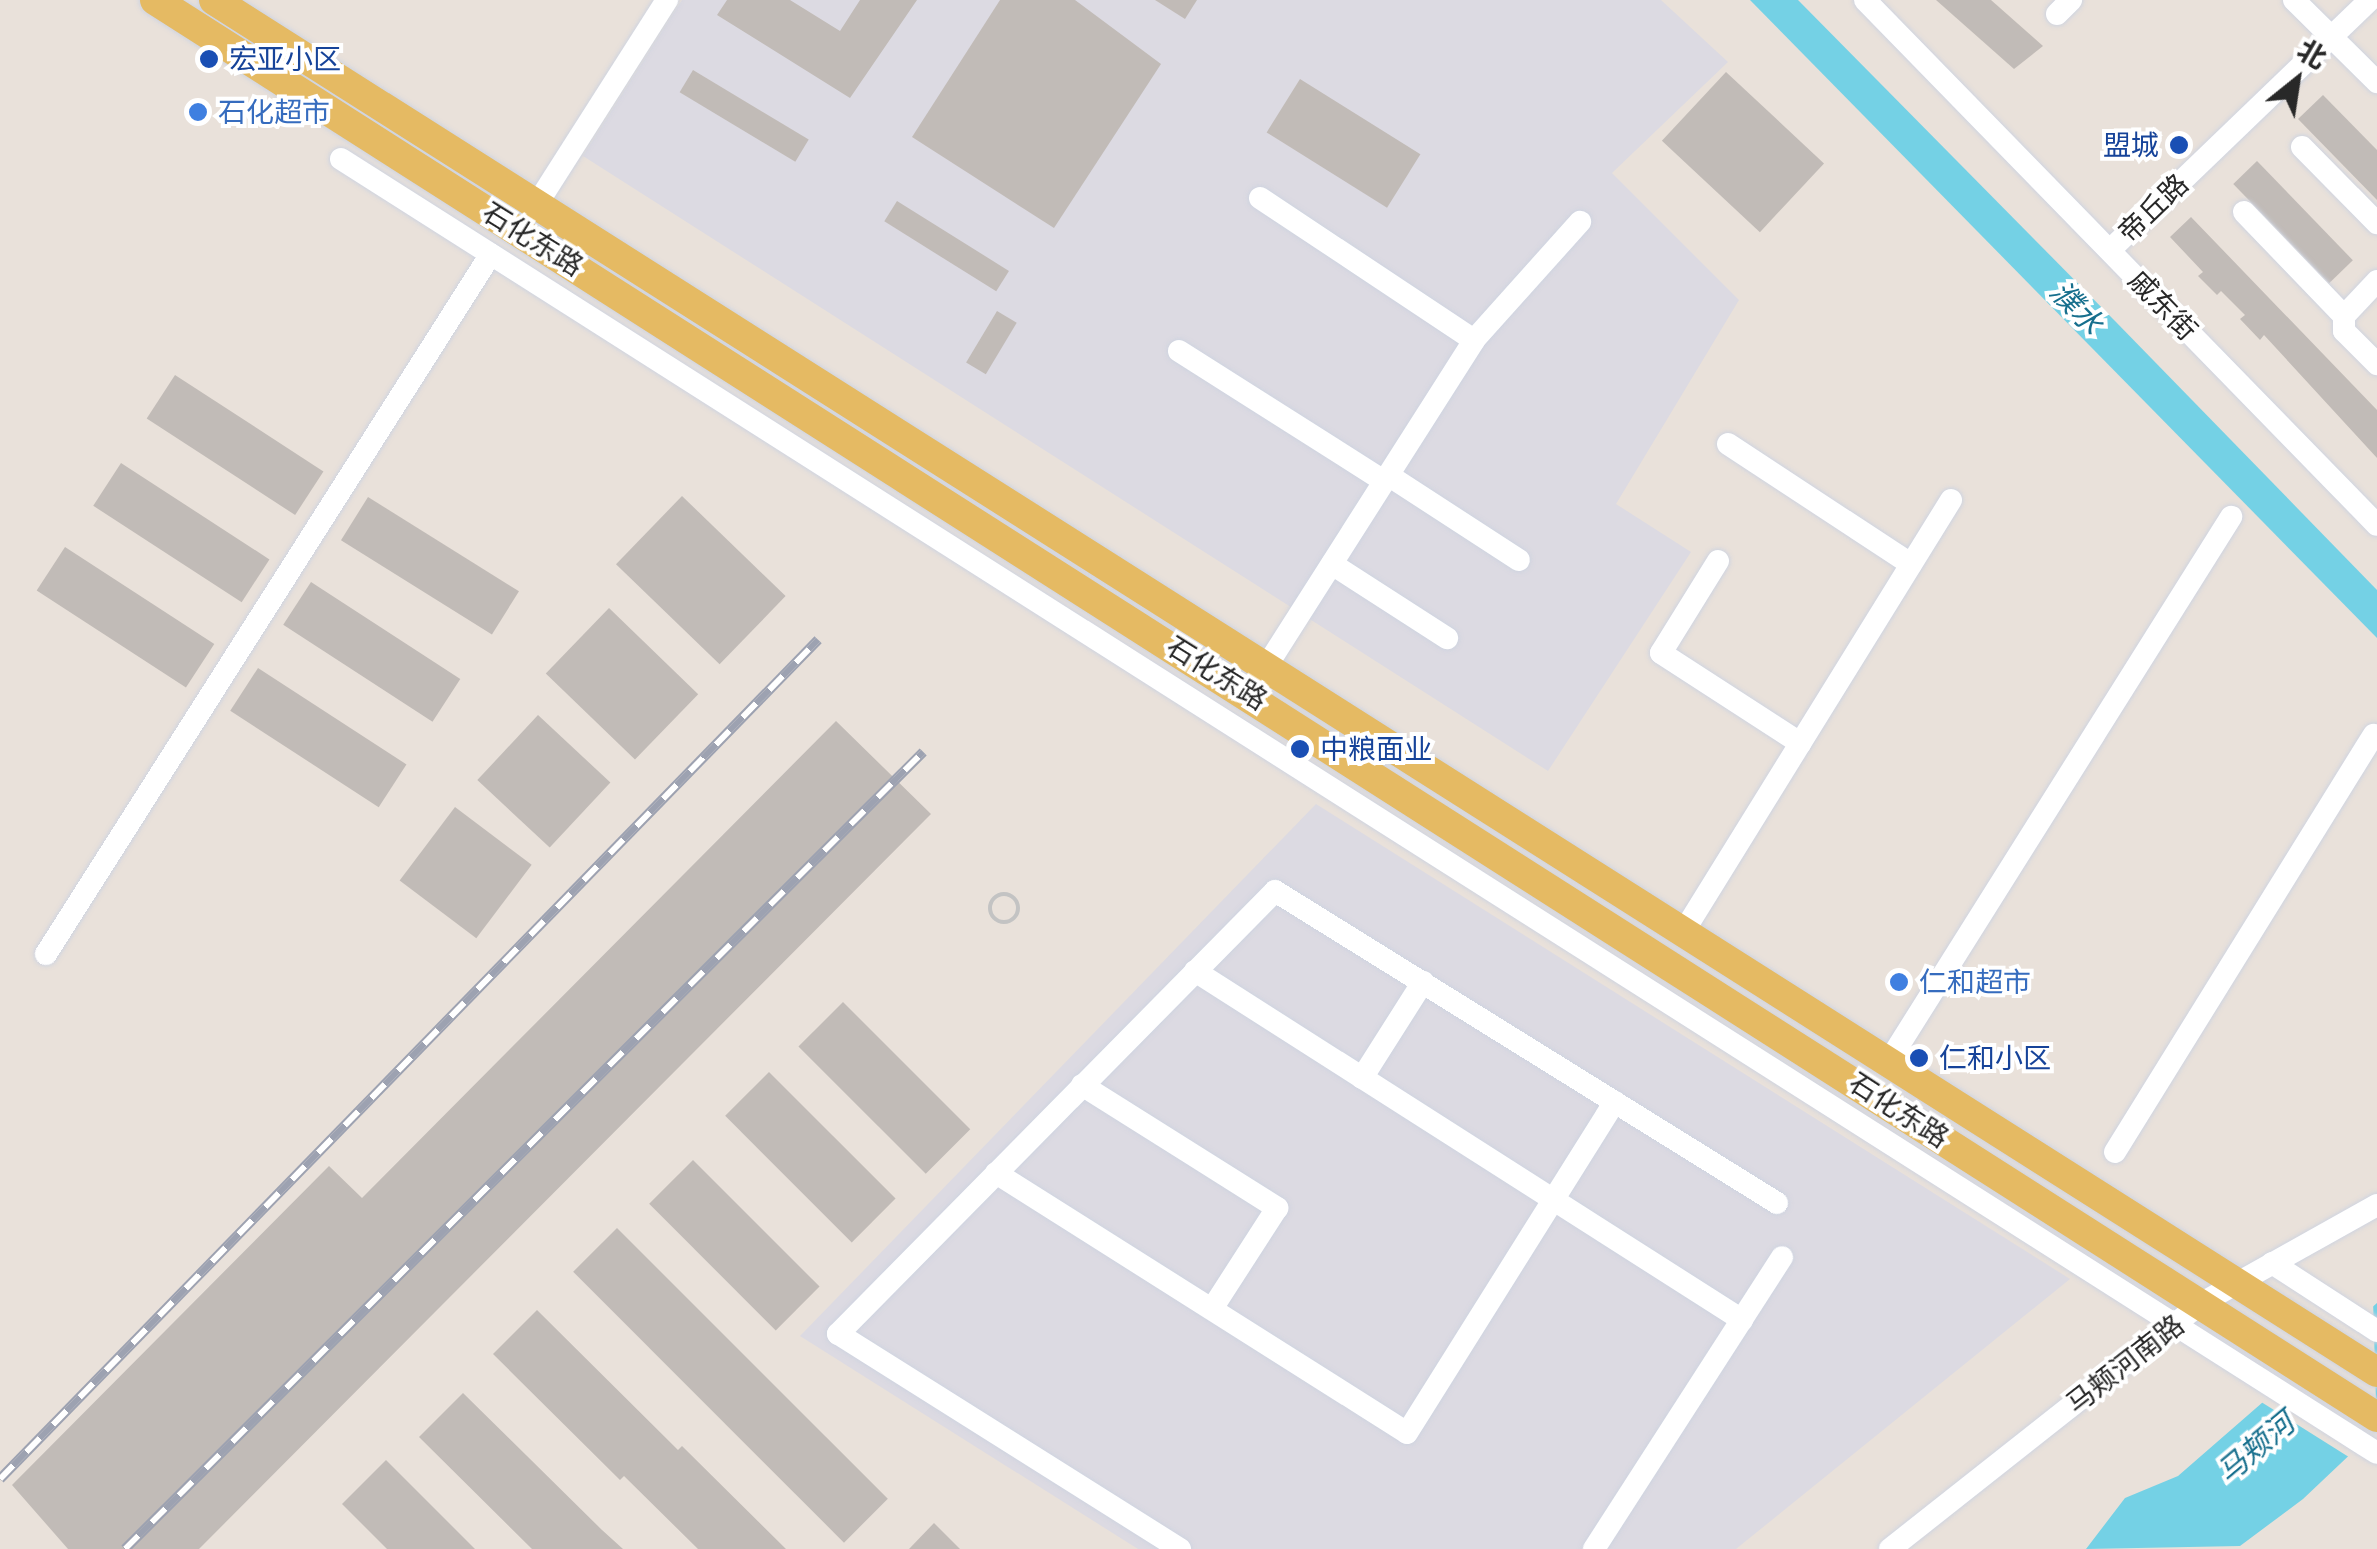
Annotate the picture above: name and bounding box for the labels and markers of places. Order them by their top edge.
place label: 宏亚小区 [229,42,341,76]
marker: 宏亚小区 [198,48,220,70]
place label: 石化超市 [218,95,330,129]
marker: 石化超市 [187,101,209,123]
place label: 盟城 [2103,128,2159,162]
marker: 盟城 [2168,134,2190,156]
place label: 中粮面业 [1320,732,1432,766]
marker: 中粮面业 [1289,738,1311,760]
place label: 仁和超市 [1919,965,2031,999]
marker: 仁和超市 [1888,971,1910,993]
place label: 仁和小区 [1939,1041,2051,1075]
marker: 仁和小区 [1908,1047,1930,1069]

